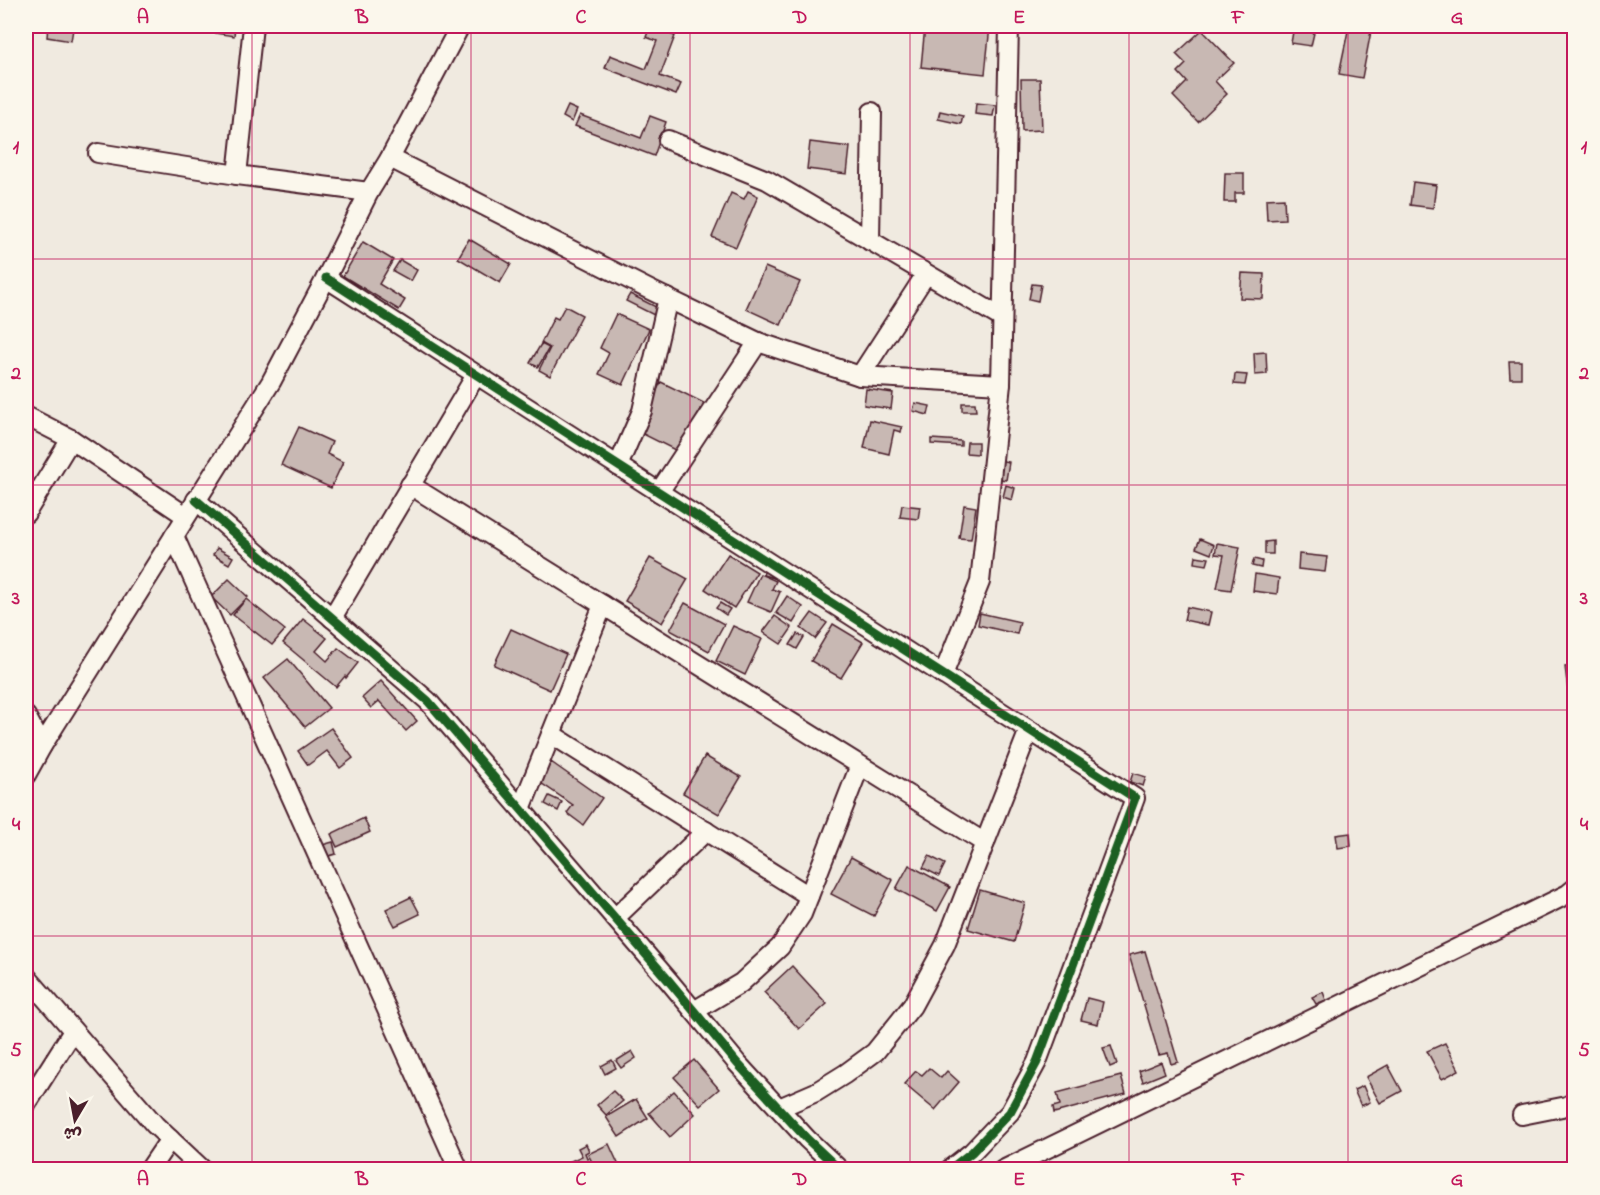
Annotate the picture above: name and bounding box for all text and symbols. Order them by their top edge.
text: A [137,4,149,33]
text: B [354,4,369,33]
text: C [576,4,587,33]
text: D [792,4,807,33]
text: E [1013,4,1025,33]
text: F [1231,4,1245,33]
text: G [1451,4,1464,33]
text: 1 [13,134,20,163]
text: 1 [1581,134,1588,163]
text: 2 [10,360,21,389]
text: 2 [1578,360,1589,389]
text: 3 [11,585,20,614]
text: 3 [1579,585,1588,614]
text: 4 [12,811,21,840]
text: 4 [1580,811,1589,840]
text: 5 [10,1037,22,1066]
text: 5 [1578,1037,1590,1066]
north arrow [45,1090,105,1150]
text: ش [62,1119,83,1146]
text: A [137,1166,149,1195]
text: B [354,1166,369,1195]
text: C [576,1166,587,1195]
text: D [792,1166,807,1195]
text: E [1013,1166,1025,1195]
text: F [1231,1166,1245,1195]
text: G [1451,1166,1464,1195]

